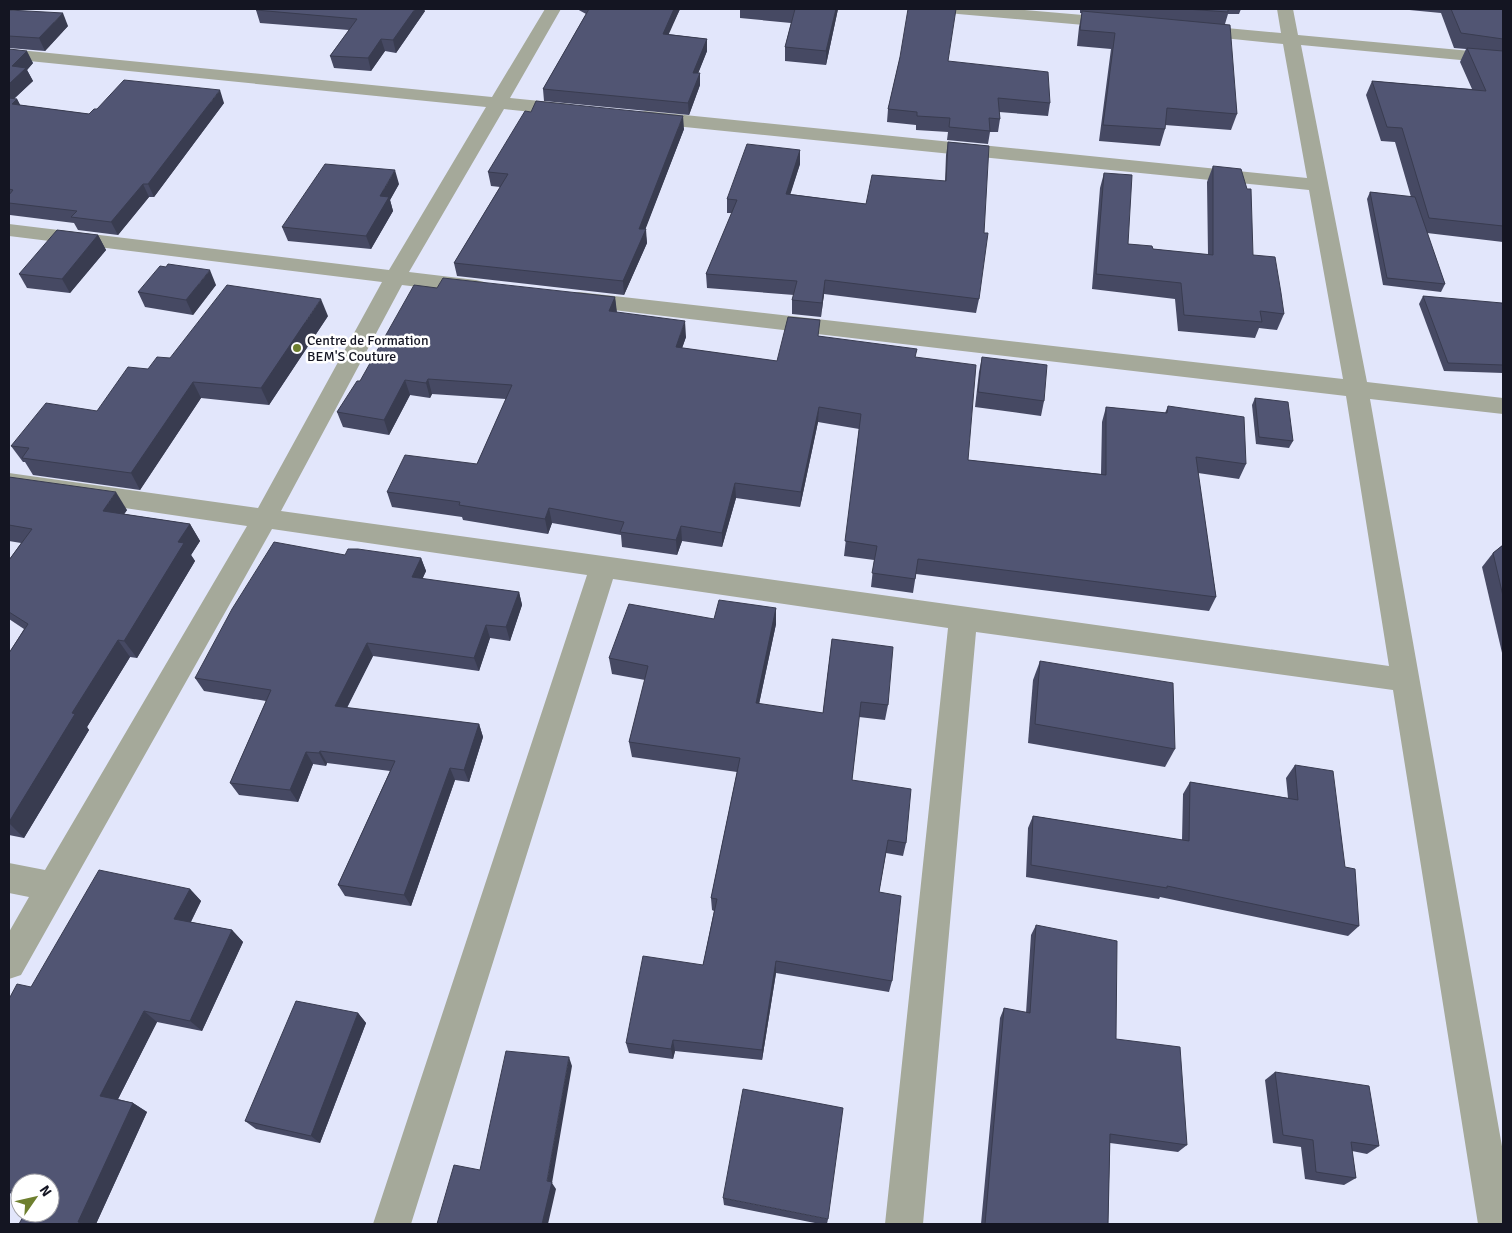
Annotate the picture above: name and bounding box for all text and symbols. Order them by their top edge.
place label: Centre de Formation BEM'S Couture [307,332,429,365]
marker: Centre de Formation BEM'S Couture [291,342,303,354]
north arrow [10,1173,60,1223]
text: N [36,1182,55,1200]

